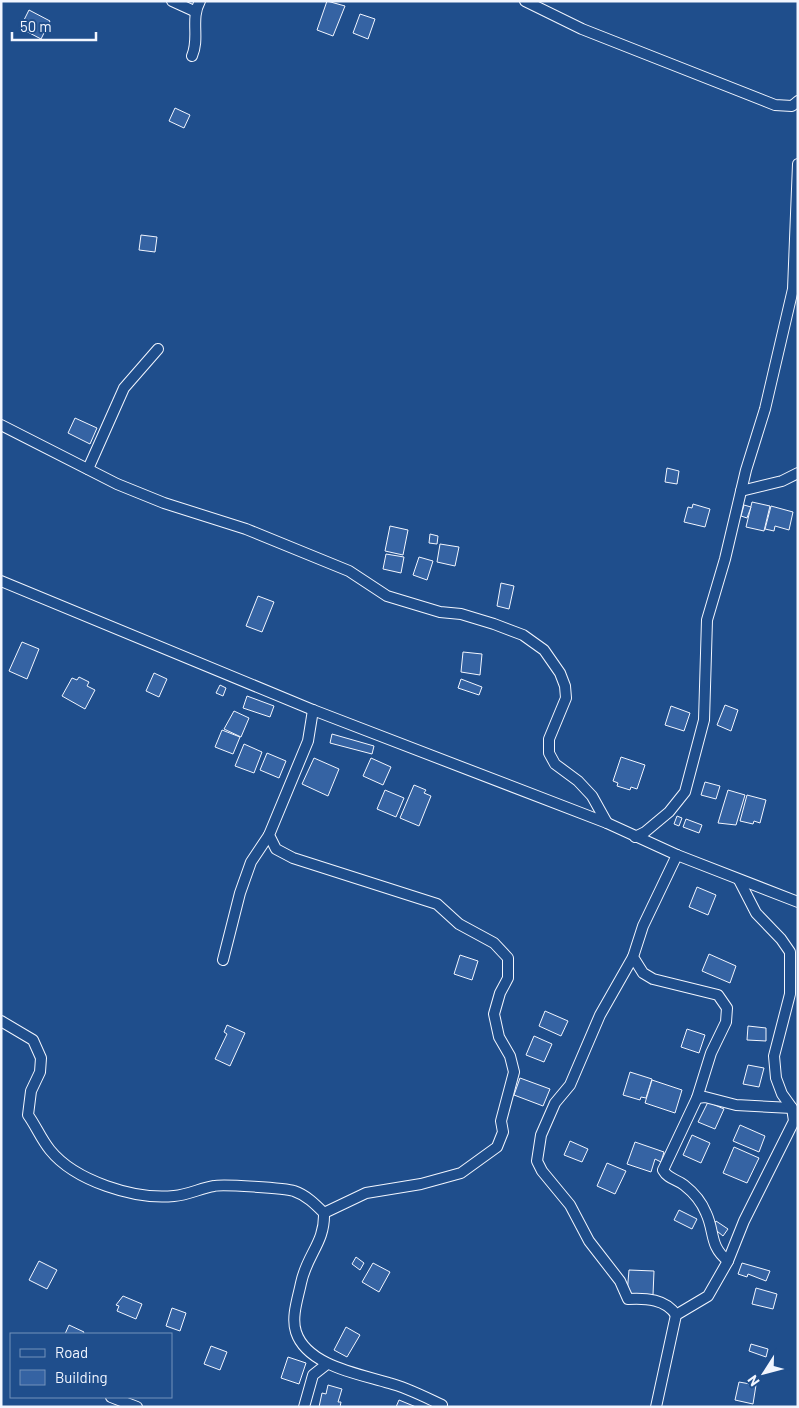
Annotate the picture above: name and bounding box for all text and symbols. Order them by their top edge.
scale bar [12,10,96,42]
text: 50 m [20,17,52,35]
legend [10,1333,172,1398]
text: Road [55,1343,88,1361]
north arrow [739,1348,789,1398]
text: Building [55,1368,108,1386]
text: N [743,1372,763,1390]

